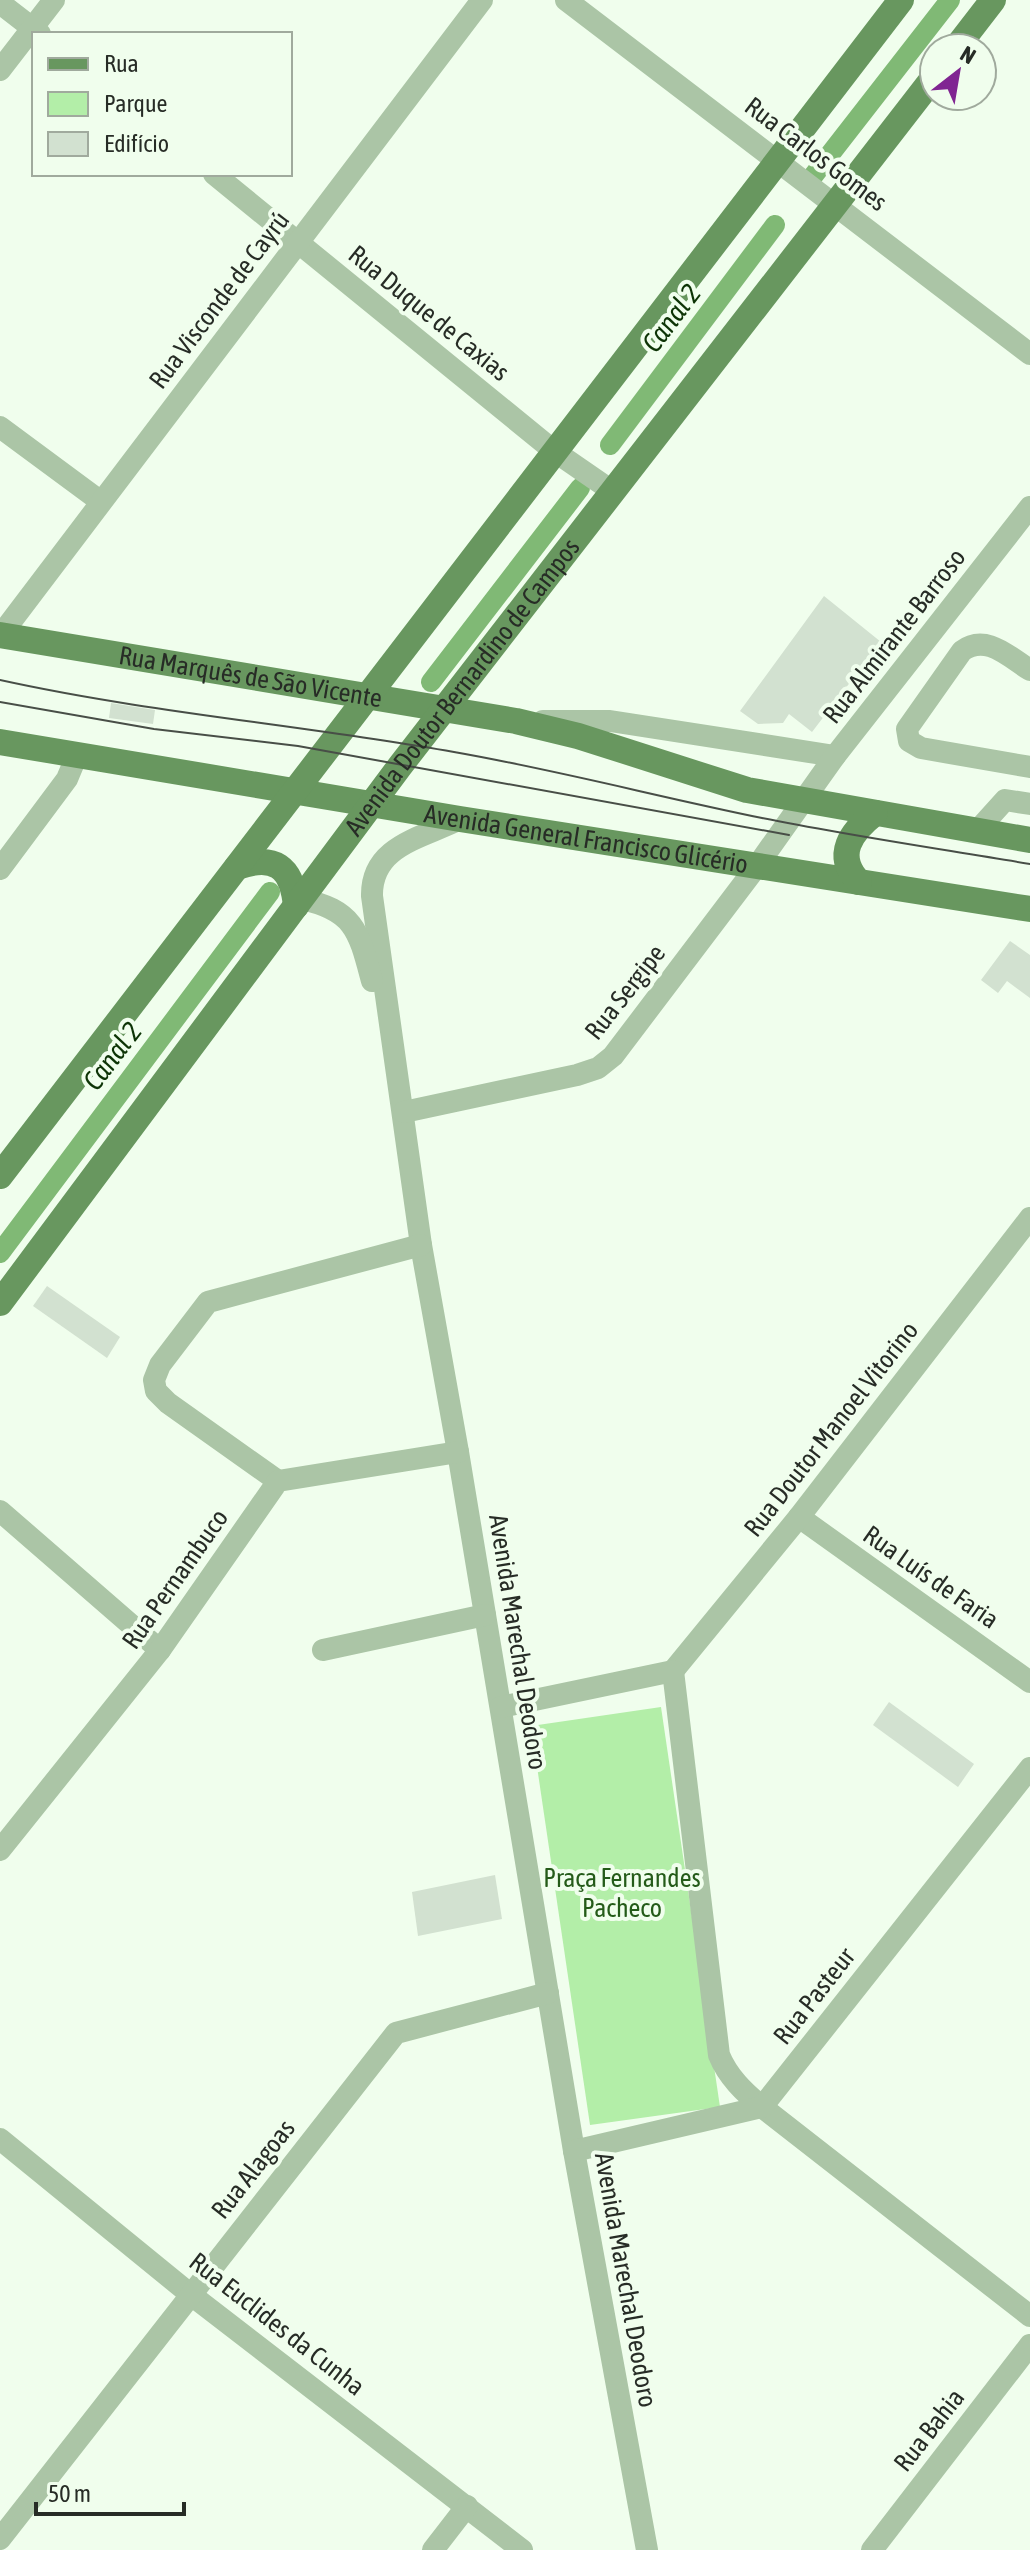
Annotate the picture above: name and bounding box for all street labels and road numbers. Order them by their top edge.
street label: Rua Carlos Gomes [739,91,893,217]
street label: Rua Visconde de Cayrú [143,206,295,394]
street label: Rua Duque de Caxias [343,239,515,387]
street label: Avenida Doutor Bernardino de Campos [338,533,586,841]
street label: Rua Almirante Barroso [817,543,971,729]
street label: Rua Marquês de São Vicente [117,640,384,713]
street label: Avenida General Francisco Glicério [422,798,750,879]
street label: Rua Sergipe [579,939,671,1045]
street label: Rua Doutor Manoel Vitorino [738,1316,924,1542]
street label: Rua Pernambuco [116,1504,234,1654]
street label: Avenida Marechal Deodoro [483,1512,553,1772]
street label: Rua Luís de Faria [858,1519,1004,1635]
street label: Rua Pasteur [767,1942,861,2050]
street label: Rua Alagoas [205,2114,301,2224]
street label: Avenida Marechal Deodoro [589,2150,663,2410]
street label: Rua Euclides da Cunha [184,2246,370,2402]
street label: Rua Bahia [888,2383,970,2477]

